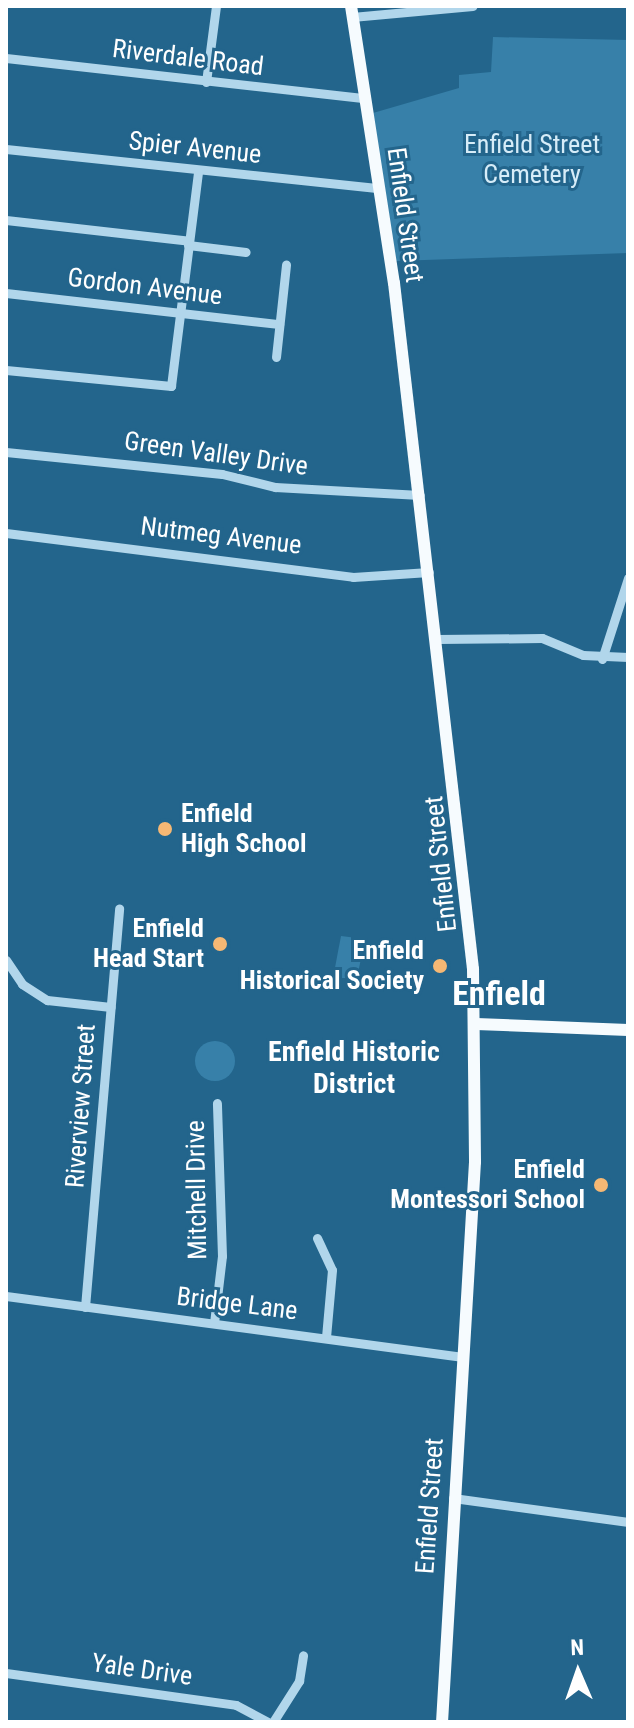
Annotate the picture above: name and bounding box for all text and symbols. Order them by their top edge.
street label: Riverdale Road [111,33,265,83]
street label: Spier Avenue [127,126,263,170]
park label: Enfield Street Cemetery [464,129,600,190]
street label: Enfield Street [380,145,430,285]
street label: Gordon Avenue [66,262,224,312]
street label: Green Valley Drive [122,426,310,482]
street label: Nutmeg Avenue [139,511,303,561]
street label: Enfield Street [418,795,464,933]
place label: Enfield High School [181,798,307,860]
marker: Enfield High School [156,820,174,838]
place label: Enfield Head Start [93,913,204,974]
marker: Enfield Head Start [211,935,229,953]
place label: Enfield Historical Society [240,935,424,996]
marker: Enfield Historical Society [431,957,449,975]
district label: Enfield [452,974,546,1014]
street label: Riverview Street [60,1023,102,1189]
district label: Enfield Historic District [268,1035,440,1101]
street label: Mitchell Drive [180,1120,214,1260]
place label: Enfield Montessori School [390,1154,585,1216]
marker: Enfield Montessori School [592,1176,610,1194]
street label: Bridge Lane [175,1281,299,1327]
street label: Enfield Street [410,1437,450,1575]
north arrow [538,1632,618,1712]
text: N [570,1635,584,1660]
street label: Yale Drive [90,1648,194,1692]

